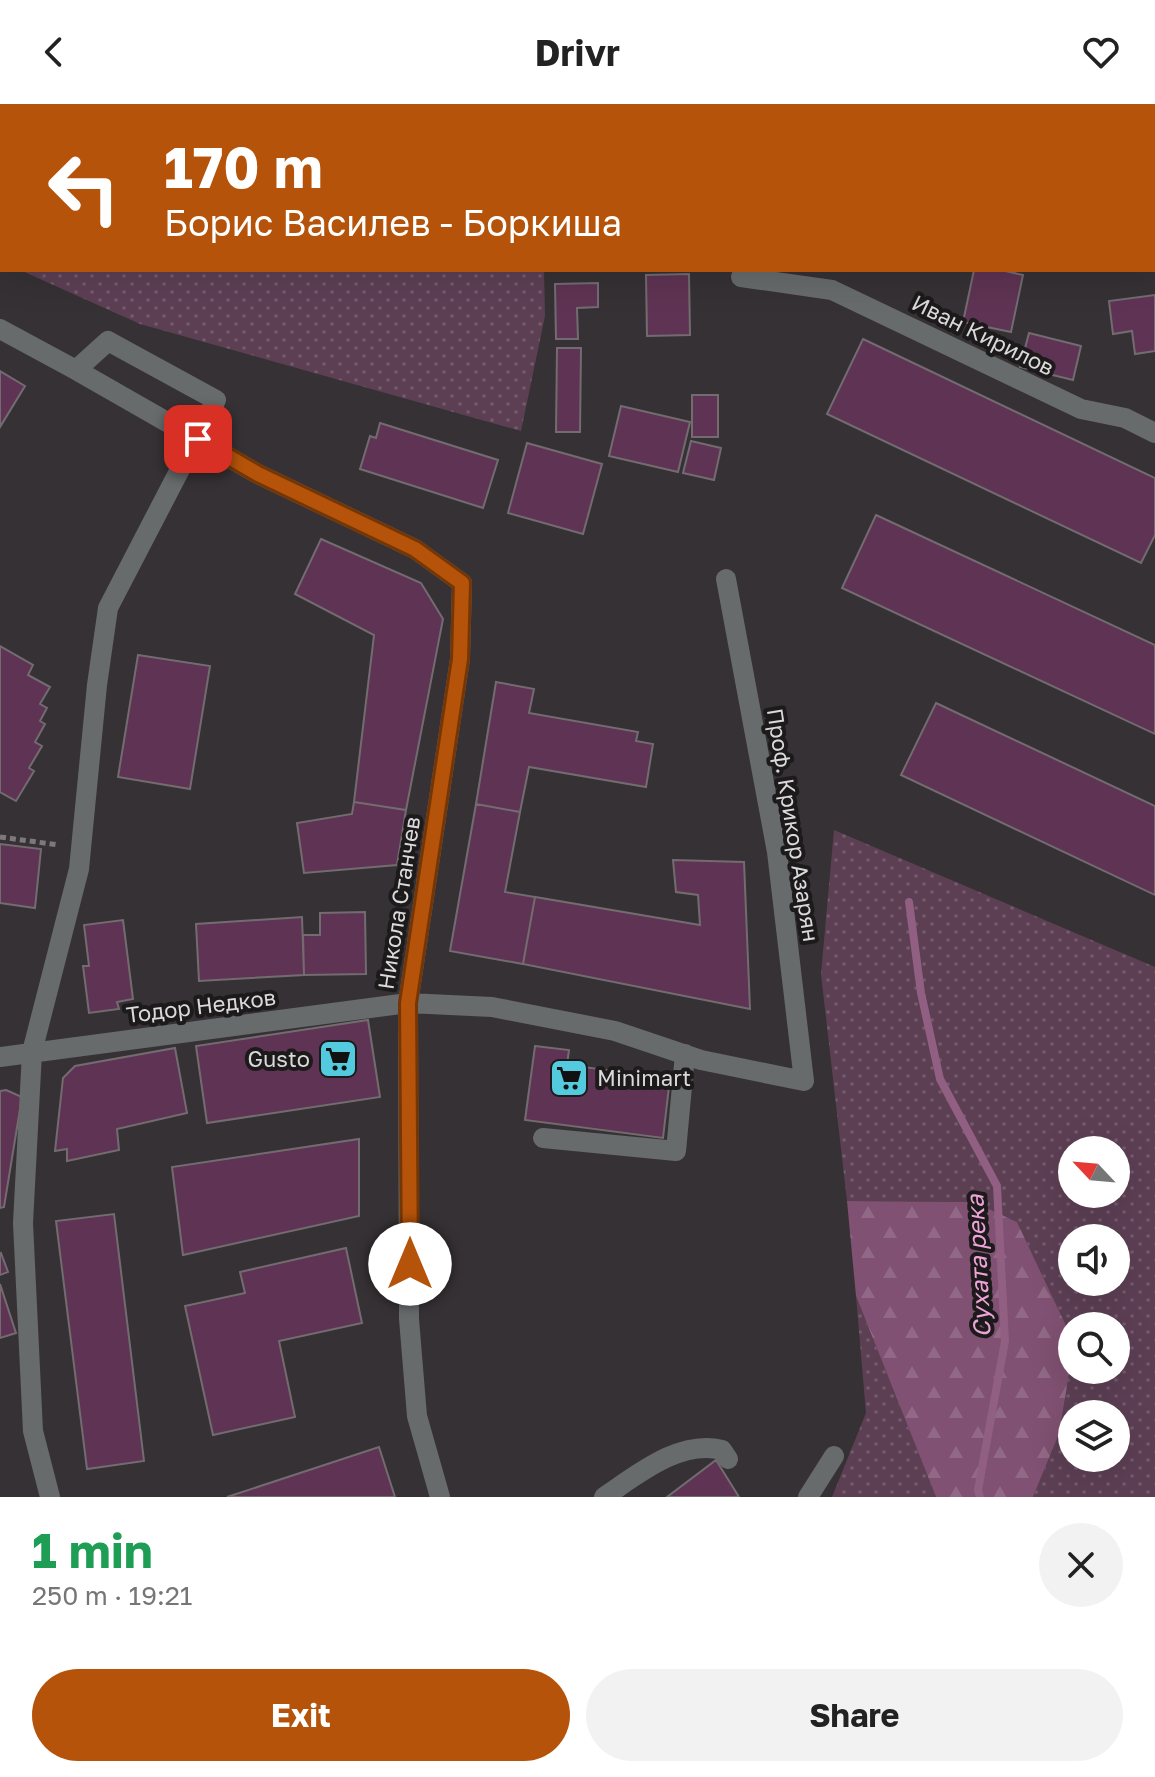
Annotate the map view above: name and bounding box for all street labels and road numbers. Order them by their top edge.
street label: Иван Кирилов [908,288,1059,381]
street label: Проф. Крикор Азарян [762,706,825,944]
street label: Никола Станчев [372,815,426,991]
street label: Тодор Недков [125,983,277,1028]

